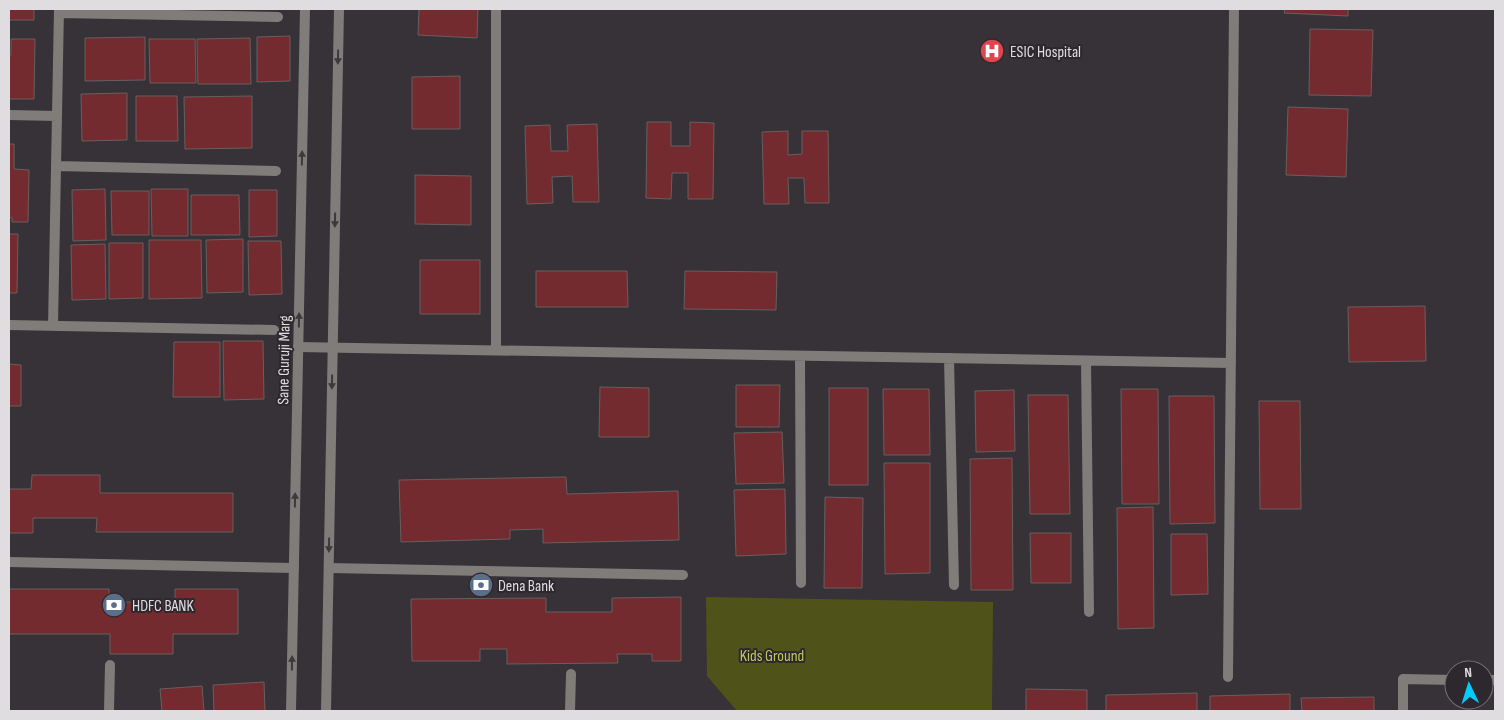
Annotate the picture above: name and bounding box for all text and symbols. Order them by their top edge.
hospital icon: ESIC Hospital [979,38,1005,64]
place label: ESIC Hospital [1010,43,1081,62]
one-way arrow [334,50,342,66]
one-way arrow [298,149,306,165]
one-way arrow [331,212,339,228]
one-way arrow [295,312,303,328]
street label: Sane Guruji Marg [274,315,295,405]
one-way arrow [328,375,336,391]
one-way arrow [291,492,299,508]
one-way arrow [325,537,333,553]
bank icon: Dena Bank [468,572,494,598]
place label: Dena Bank [498,577,554,596]
bank icon: HDFC BANK [101,592,127,618]
place label: HDFC BANK [132,597,194,616]
park label: Kids Ground [740,647,804,666]
one-way arrow [288,654,296,670]
north arrow [1444,660,1494,710]
text: N [1464,664,1472,681]

